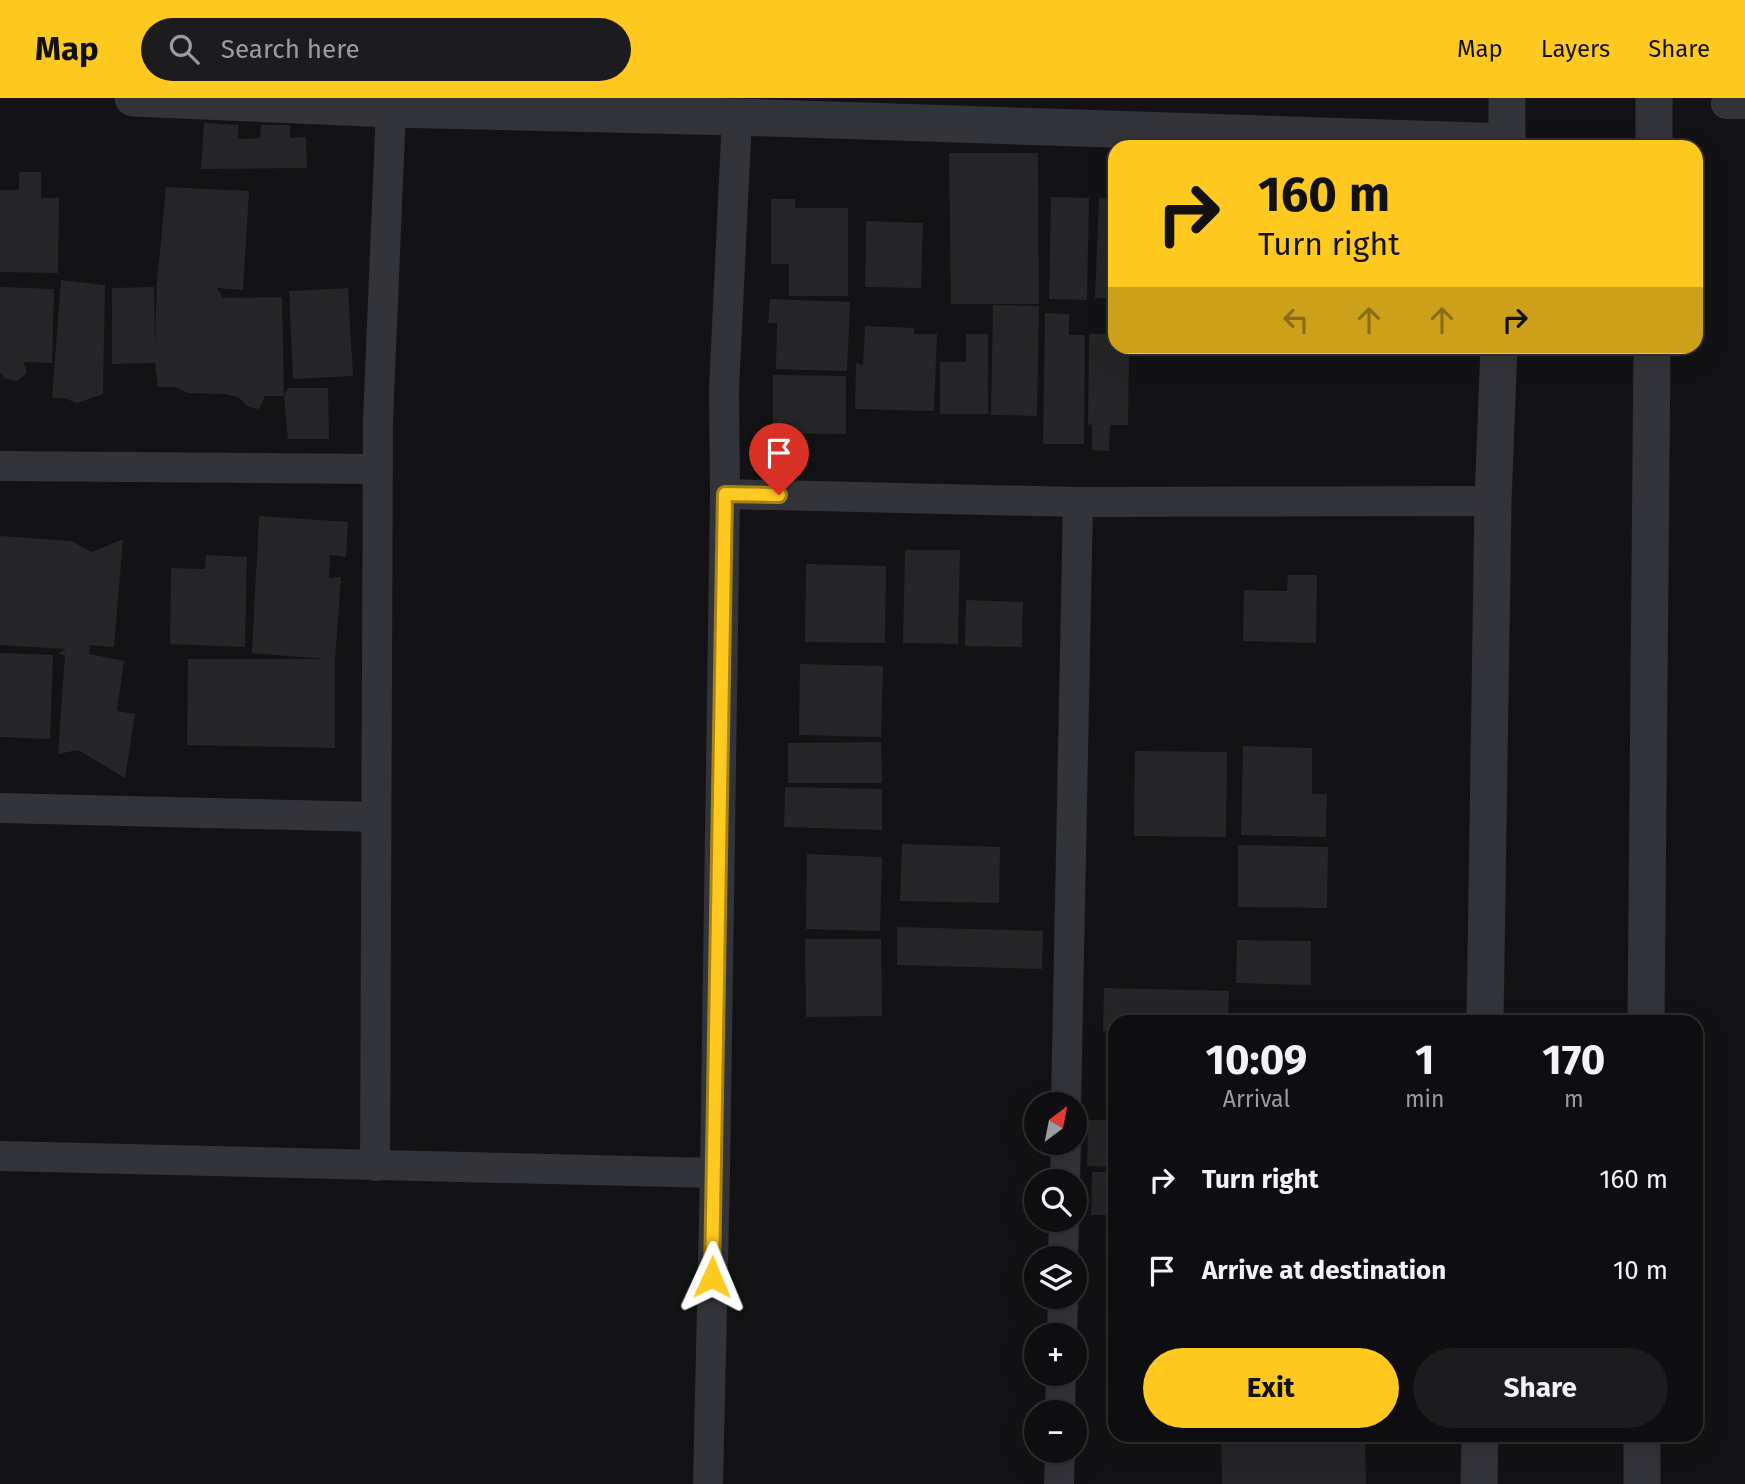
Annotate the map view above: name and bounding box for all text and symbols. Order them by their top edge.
search box [141,18,631,81]
text: Map [35,29,99,69]
icon: search [165,30,203,68]
text: Search here [221,34,360,65]
text: Map [1457,35,1503,63]
text: Layers [1541,35,1610,63]
text: Share [1648,35,1710,63]
text: 160 m [1258,165,1390,224]
icon: right [1143,168,1234,259]
text: Turn right [1258,225,1400,263]
icon: left [1277,301,1315,339]
icon: ahead [1350,301,1388,339]
icon: ahead [1423,301,1461,339]
icon: right [1496,301,1534,339]
pin [749,423,809,495]
icon: arrive [760,434,798,472]
text: 10:09 [1206,1035,1307,1085]
text: 1 [1415,1035,1435,1085]
text: 170 [1542,1035,1605,1085]
text: Arrival [1223,1085,1290,1113]
text: min [1405,1085,1445,1113]
text: m [1564,1085,1584,1113]
north arrow [1024,1092,1087,1155]
map controls [1024,1092,1087,1463]
icon: right [1143,1161,1181,1199]
text: Turn right [1202,1164,1319,1195]
text: 160 m [1599,1164,1668,1195]
button: search [1024,1169,1087,1232]
position arrow [675,1240,749,1314]
button: layers [1024,1246,1087,1309]
icon: arrive [1143,1252,1181,1290]
text: Arrive at destination [1202,1255,1446,1286]
text: 10 m [1613,1255,1668,1286]
button: + [1024,1323,1087,1386]
button: Exit [1143,1348,1399,1428]
button: Share [1413,1348,1668,1428]
button: − [1024,1400,1087,1463]

